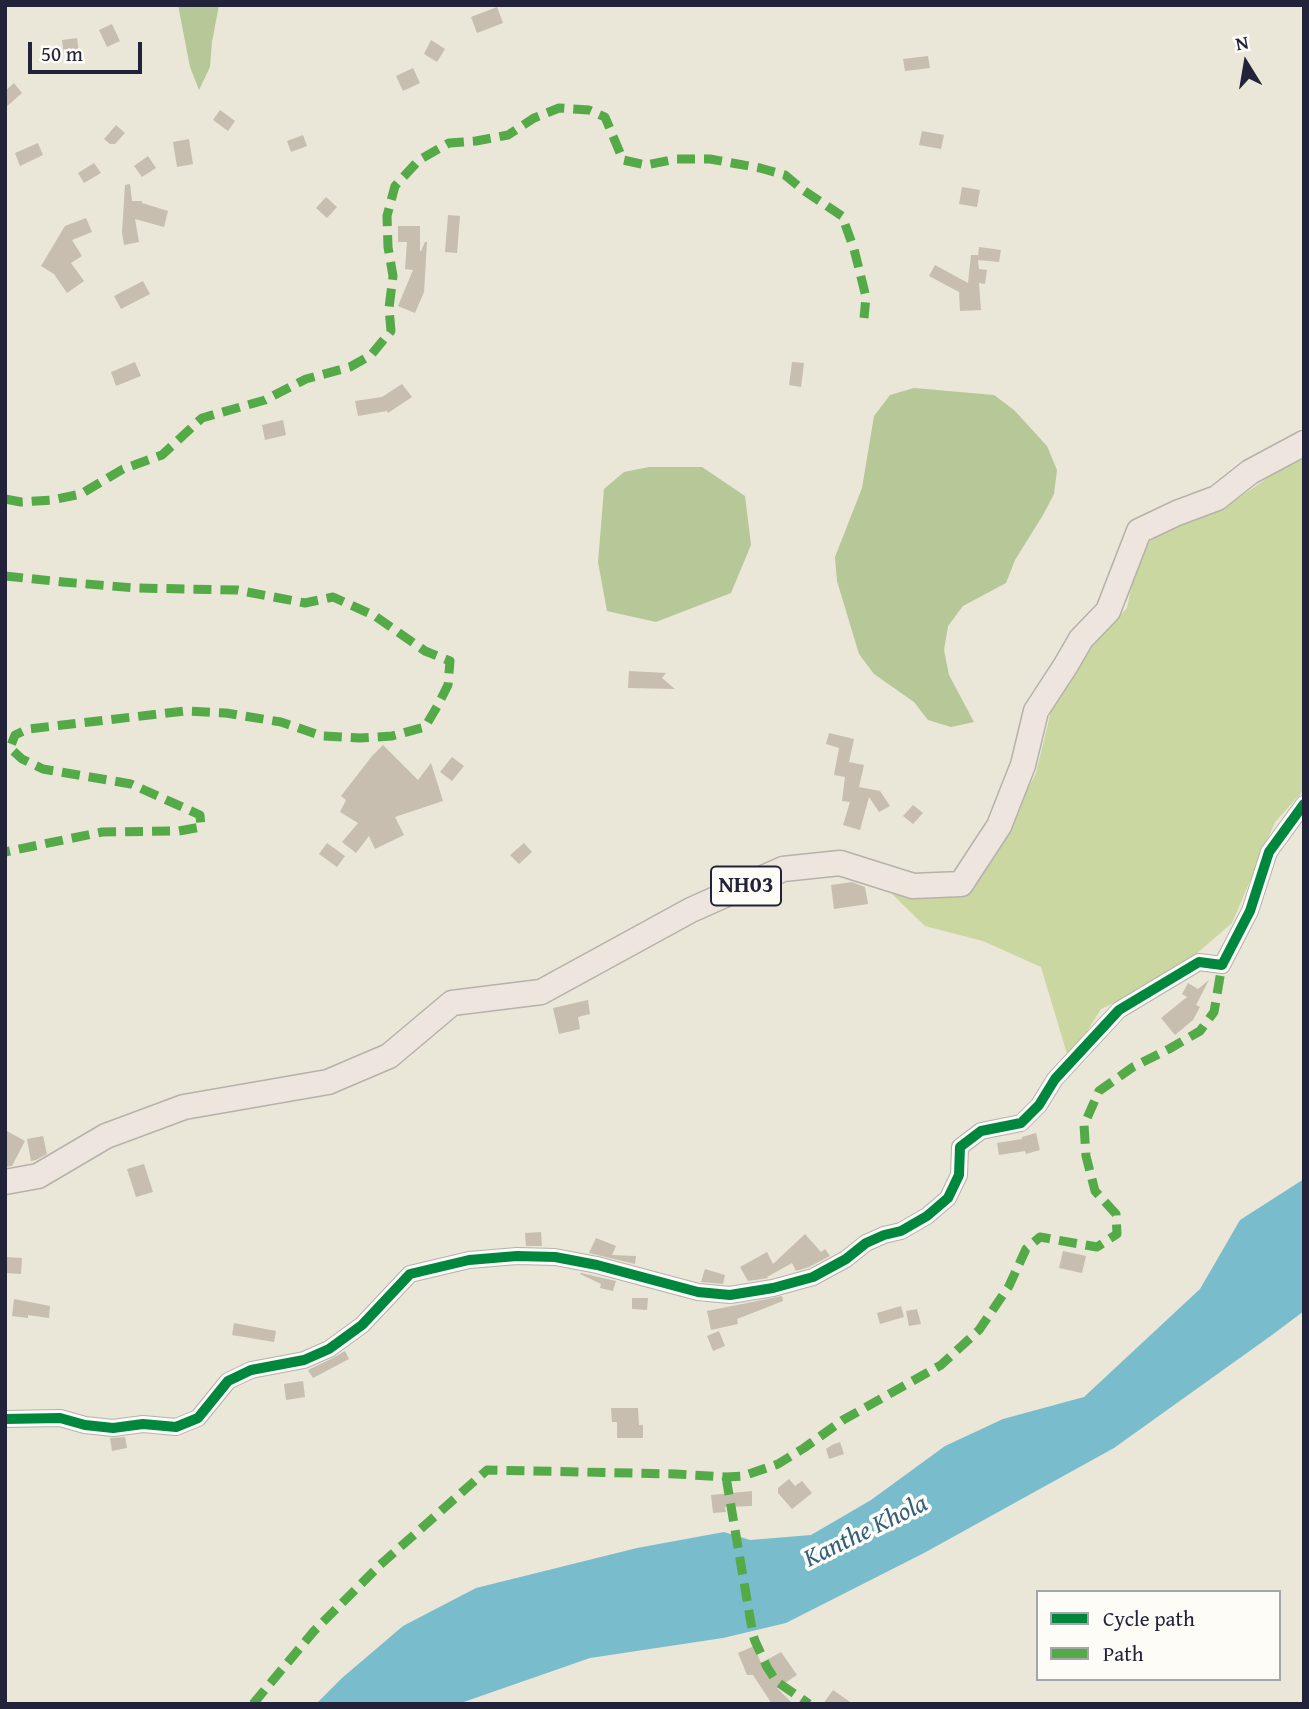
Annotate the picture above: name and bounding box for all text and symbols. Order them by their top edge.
text: N [1233,27,1251,57]
scale bar [32,28,145,72]
north arrow [1211,28,1281,98]
text: 50 m [41,38,83,69]
road number: NH03 [711,866,781,906]
water label: Kanthe Khola [799,1489,933,1575]
legend [1036,1590,1281,1681]
text: Cycle path [1103,1603,1195,1634]
text: Path [1103,1638,1143,1669]

